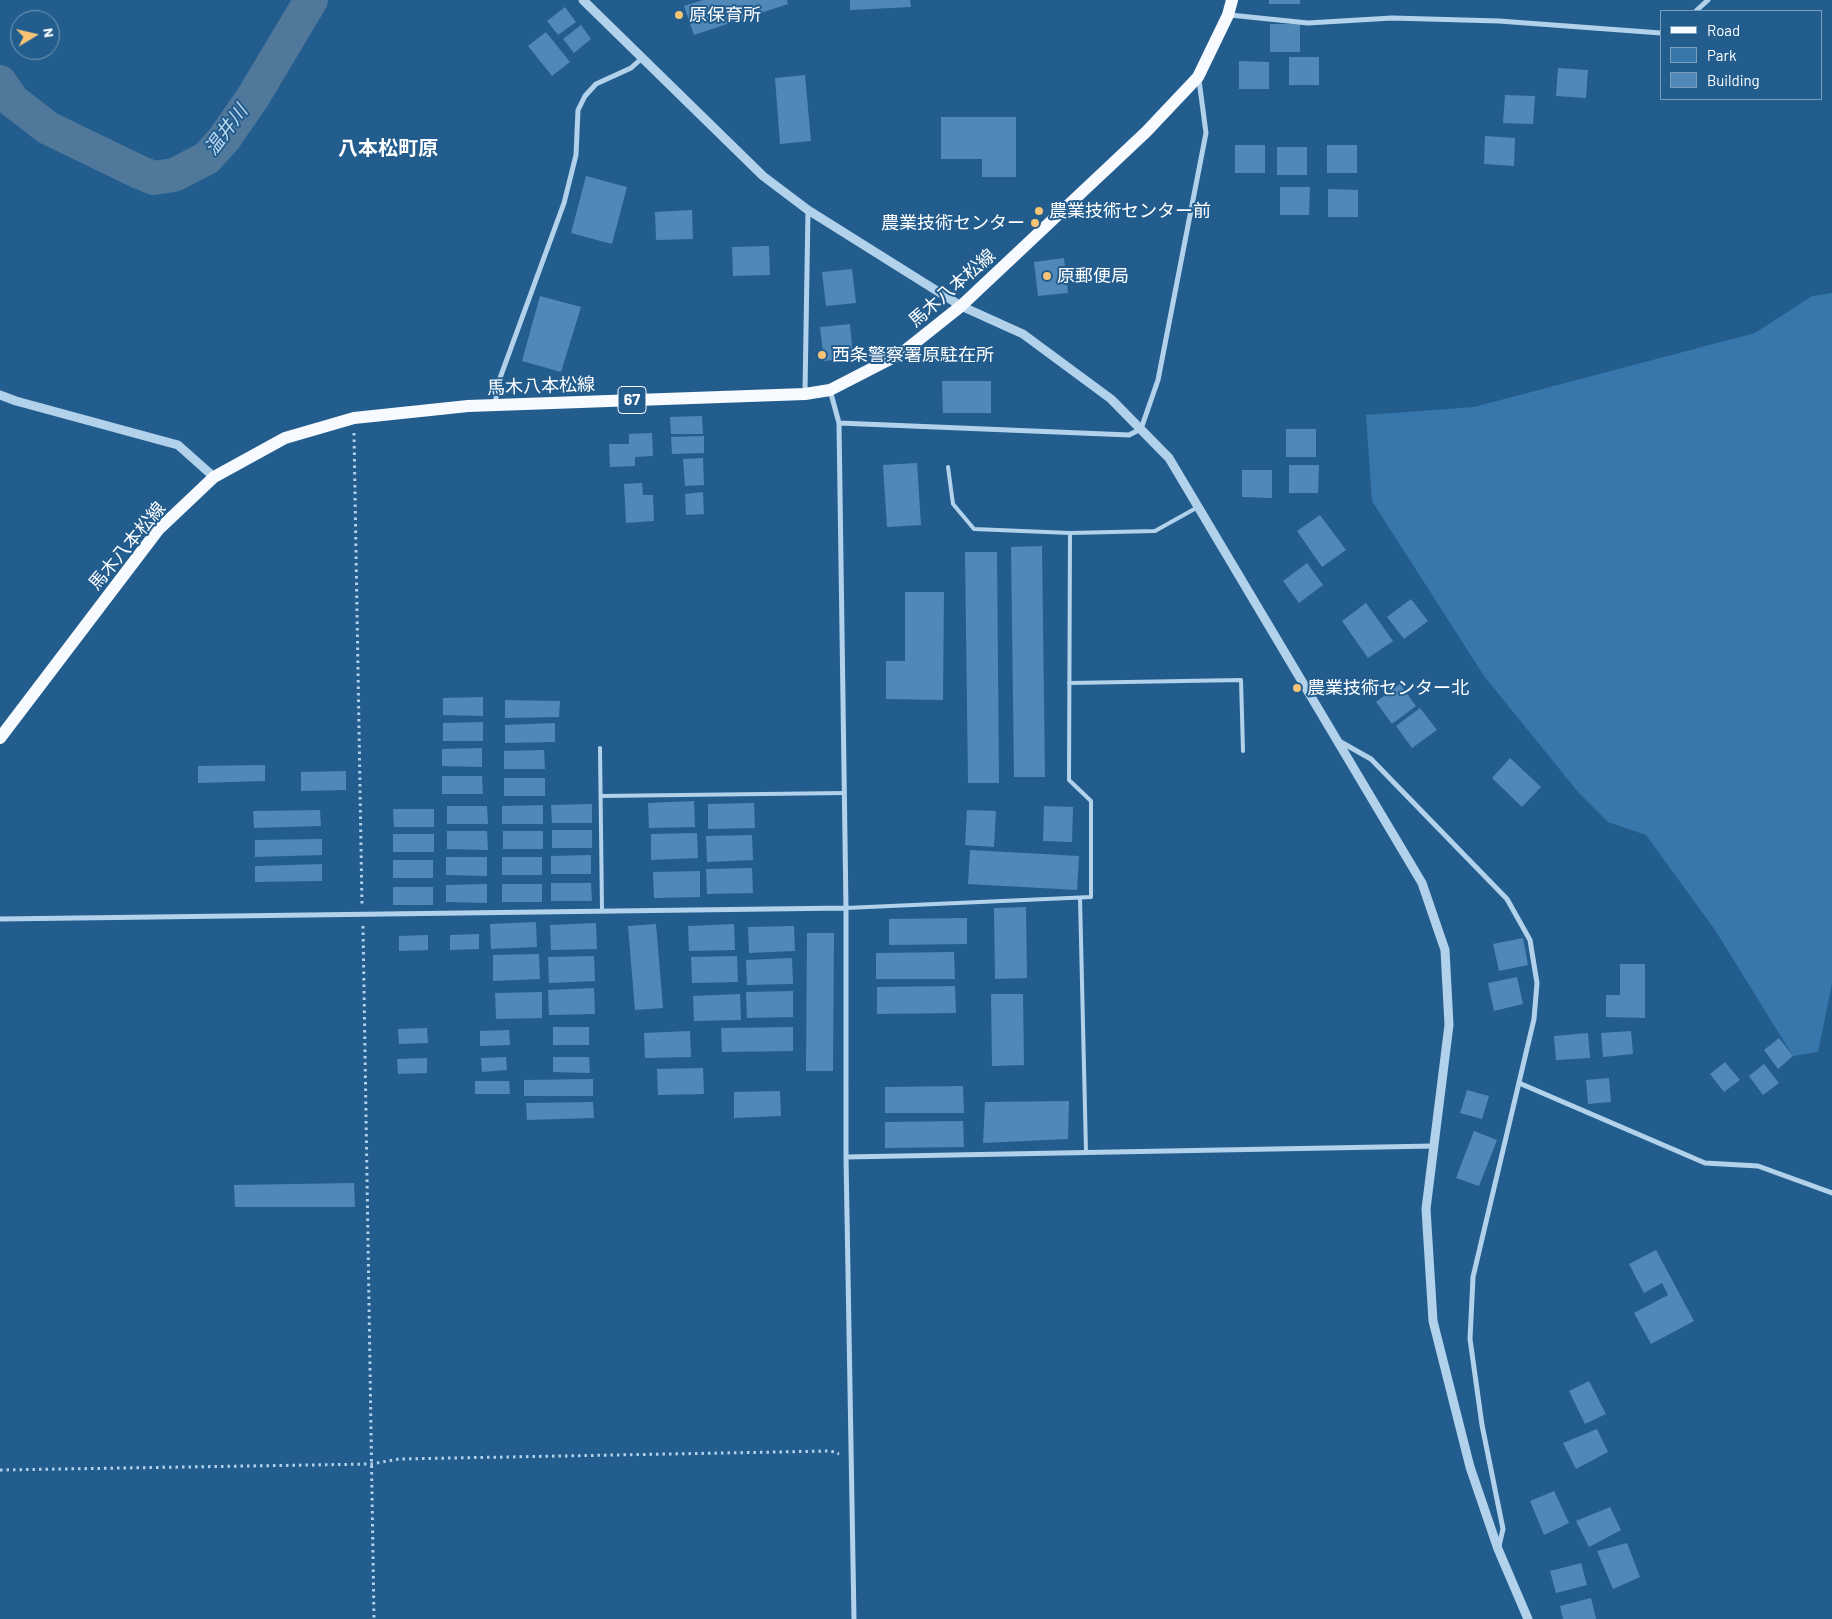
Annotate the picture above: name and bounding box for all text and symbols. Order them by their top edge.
place label: 原保育所 [689,4,761,26]
marker: 原保育所 [673,9,685,21]
north arrow [10,10,60,60]
legend [1660,10,1822,100]
text: Road [1707,21,1740,39]
text: N [40,27,58,39]
text: Park [1707,46,1736,64]
text: Building [1707,71,1760,89]
water label: 温井川 [200,100,252,160]
district label: 八本松町原 [338,136,438,160]
place label: 農業技術センター前 [1049,200,1211,222]
marker: 農業技術センター前 [1033,205,1045,217]
place label: 農業技術センター [881,212,1025,234]
marker: 農業技術センター [1029,217,1041,229]
street label: 馬木八本松線 [904,244,1000,332]
place label: 原郵便局 [1057,265,1129,287]
marker: 原郵便局 [1041,270,1053,282]
place label: 西条警察署原駐在所 [832,344,994,366]
marker: 西条警察署原駐在所 [816,349,828,361]
street label: 馬木八本松線 [487,373,595,399]
road number: 67 [618,386,646,414]
street label: 馬木八本松線 [84,498,170,594]
place label: 農業技術センター北 [1307,677,1469,699]
marker: 農業技術センター北 [1291,682,1303,694]

